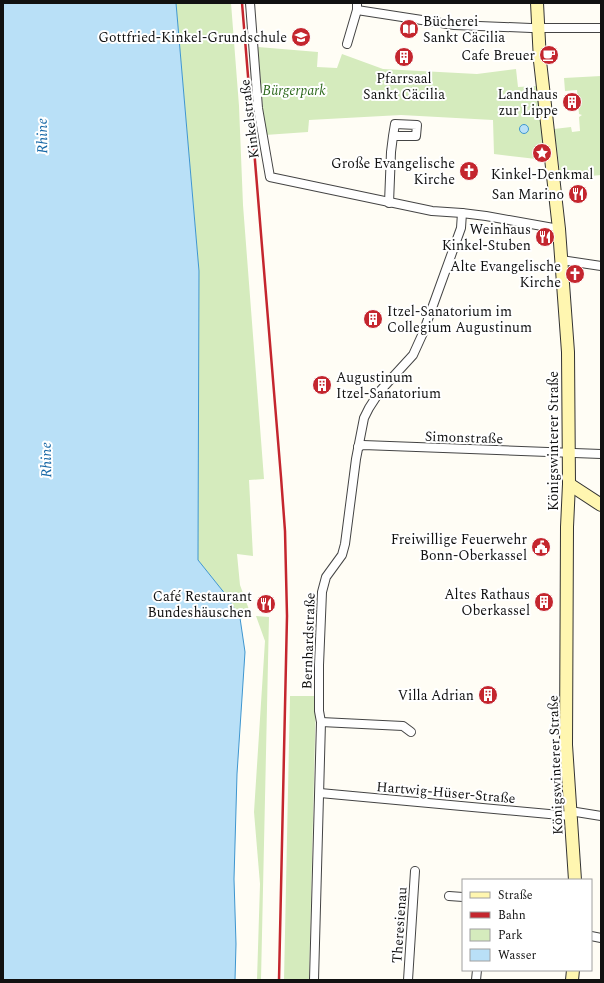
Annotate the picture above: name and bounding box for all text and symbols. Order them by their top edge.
place label: Bücherei Sankt Cäcilia [423,11,505,48]
library icon: Bücherei Sankt Cäcilia [398,18,420,40]
school or university icon: Gottfried-Kinkel-Grundschule [290,26,312,48]
place label: Gottfried-Kinkel-Grundschule [98,27,287,48]
cafe icon: Cafe Breuer [538,44,560,66]
place label: Cafe Breuer [461,45,535,66]
building icon: Pfarrsaal Sankt Cäcilia [393,46,415,68]
place label: Pfarrsaal Sankt Cäcilia [363,68,445,105]
street label: Kinkelstraße [234,78,265,160]
park label: Bürgerpark [262,80,326,101]
place label: Landhaus zur Lippe [498,84,558,121]
building icon: Landhaus zur Lippe [561,91,583,113]
water label: Rhine [31,118,54,154]
place icon: Kinkel-Denkmal [531,142,553,164]
place label: Große Evangelische Kirche [331,153,455,190]
church icon: Große Evangelische Kirche [458,160,480,182]
place label: Kinkel-Denkmal [491,164,593,185]
restaurant icon: San Marino [567,183,589,205]
place label: San Marino [492,184,564,205]
place label: Weinhaus Kinkel-Stuben [442,219,531,256]
restaurant icon: Weinhaus Kinkel-Stuben [534,226,556,248]
place label: Alte Evangelische Kirche [450,256,561,293]
church icon: Alte Evangelische Kirche [564,263,586,285]
place label: Itzel-Sanatorium im Collegium Augustinum [387,301,532,338]
building icon: Itzel-Sanatorium im Collegium Augustinum [362,308,384,330]
place label: Augustinum Itzel-Sanatorium [336,367,441,404]
street label: Königswinterer Straße [543,371,564,511]
building icon: Augustinum Itzel-Sanatorium [311,374,333,396]
street label: Simonstraße [424,426,504,449]
water label: Rhine [35,442,58,478]
place label: Freiwillige Feuerwehr Bonn-Oberkassel [391,529,527,566]
public building icon: Freiwillige Feuerwehr Bonn-Oberkassel [530,536,552,558]
place label: Altes Rathaus Oberkassel [444,584,530,621]
place label: Café Restaurant Bundeshäuschen [148,586,252,623]
building icon: Altes Rathaus Oberkassel [533,591,555,613]
street label: Bernhardstraße [296,592,321,690]
restaurant icon: Café Restaurant Bundeshäuschen [255,593,277,615]
building icon: Villa Adrian [477,684,499,706]
place label: Villa Adrian [398,685,474,706]
street label: Königswinterer Straße [543,694,568,835]
street label: Hartwig-Hüser-Straße [376,776,517,809]
legend [462,879,592,971]
street label: Theresienau [386,886,413,964]
text: Straße [498,886,533,905]
text: Bahn [498,906,526,925]
text: Park [498,926,523,945]
text: Wasser [498,946,536,965]

